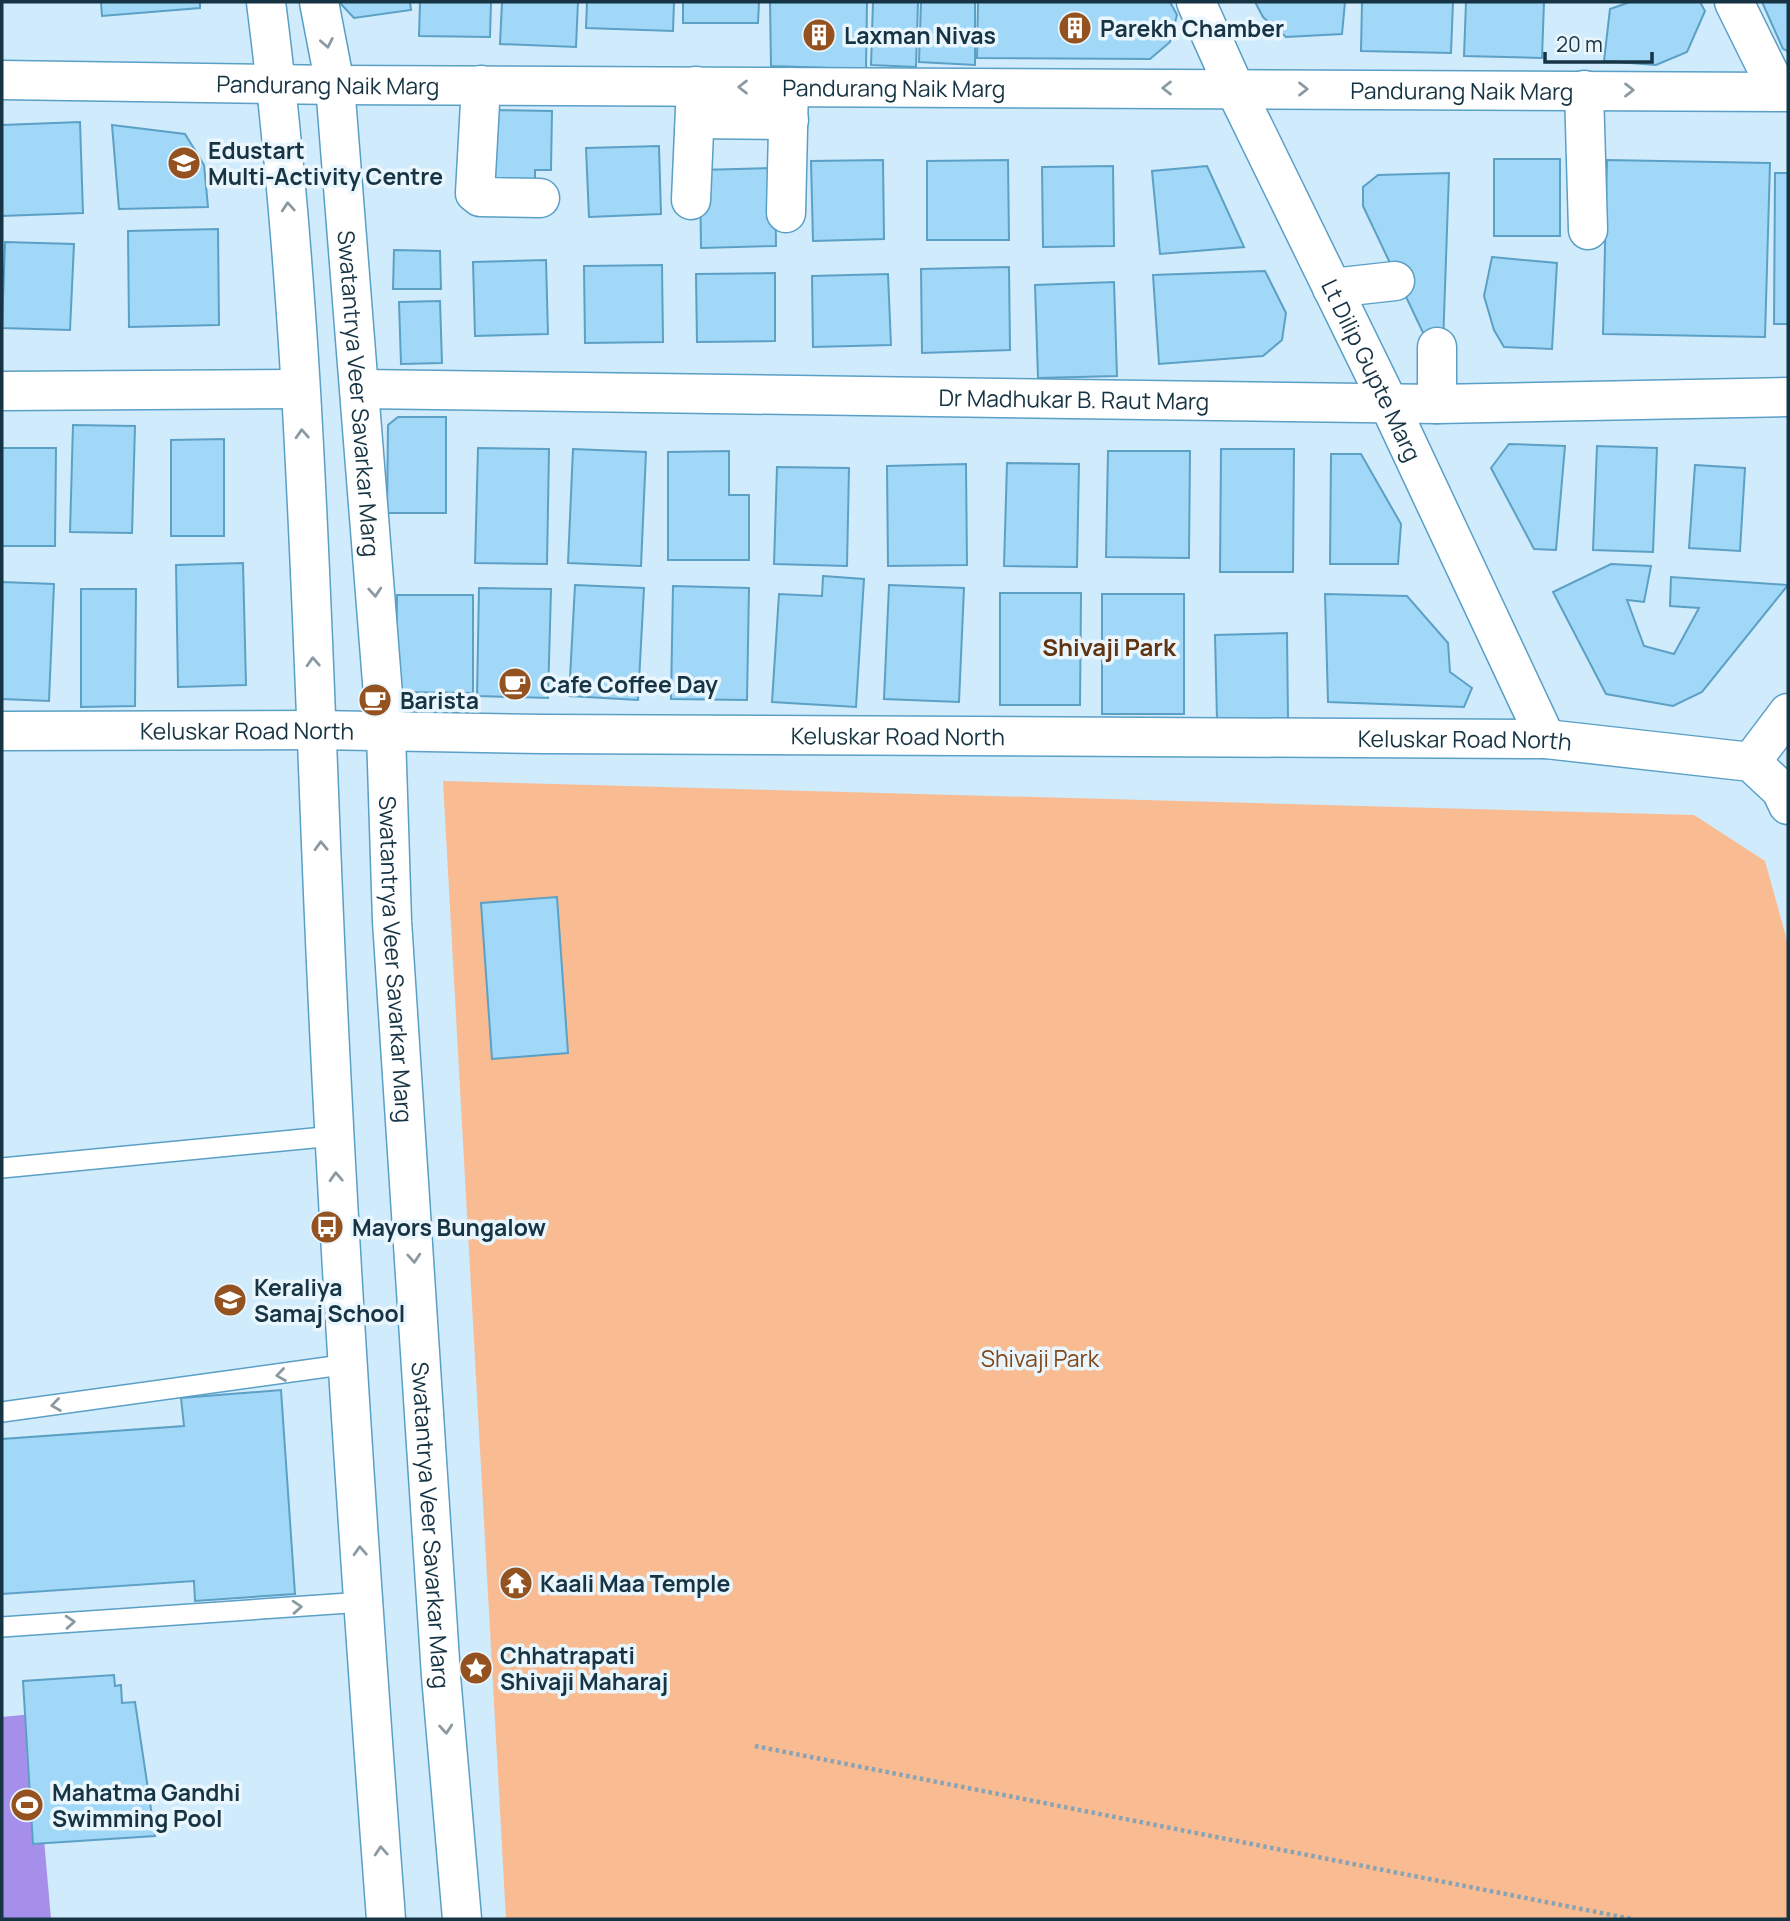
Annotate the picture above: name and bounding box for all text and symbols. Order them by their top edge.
building icon: Parekh Chamber [1056,9,1094,47]
place label: Parekh Chamber [1100,12,1284,44]
building icon: Laxman Nivas [800,16,838,54]
place label: Laxman Nivas [844,19,996,51]
scale bar [1545,21,1652,65]
text: 20 m [1556,30,1603,58]
one-way arrow [319,37,334,49]
street label: Pandurang Naik Marg [216,67,440,102]
street label: Pandurang Naik Marg [782,71,1006,104]
street label: Pandurang Naik Marg [1350,74,1574,107]
one-way arrow [737,79,748,94]
one-way arrow [1161,81,1172,96]
one-way arrow [1298,81,1309,97]
one-way arrow [1624,82,1634,98]
place label: Edustart Multi-Activity Centre [208,134,443,192]
school or university icon: Edustart Multi-Activity Centre [165,144,203,182]
one-way arrow [281,201,296,212]
street label: Swatantrya Veer Savarkar Marg [330,229,388,558]
street label: Lt Dilip Gupte Marg [1314,274,1430,466]
street label: Dr Madhukar B. Raut Marg [938,381,1210,417]
one-way arrow [294,429,309,440]
one-way arrow [367,587,382,598]
district label: Shivaji Park [1042,630,1177,663]
one-way arrow [306,656,321,667]
cafe icon: Cafe Coffee Day [496,665,534,703]
place label: Cafe Coffee Day [540,668,718,700]
cafe icon: Barista [356,681,394,719]
place label: Barista [400,684,479,716]
street label: Keluskar Road North [140,714,354,747]
street label: Keluskar Road North [791,719,1005,752]
street label: Keluskar Road North [1358,722,1574,758]
street label: Swatantrya Veer Savarkar Marg [372,795,421,1124]
one-way arrow [314,840,329,851]
one-way arrow [329,1171,344,1182]
bus stop icon: Mayors Bungalow [308,1208,346,1246]
place label: Mayors Bungalow [352,1211,546,1243]
one-way arrow [406,1253,421,1264]
place label: Keraliya Samaj School [254,1271,405,1329]
school or university icon: Keraliya Samaj School [211,1281,249,1319]
park label: Shivaji Park [981,1342,1100,1374]
street label: Swatantrya Veer Savarkar Marg [405,1361,458,1690]
one-way arrow [275,1367,287,1382]
one-way arrow [50,1397,62,1412]
one-way arrow [352,1545,367,1556]
temple icon: Kaali Maa Temple [497,1564,535,1602]
place label: Kaali Maa Temple [540,1567,731,1599]
one-way arrow [292,1599,303,1614]
one-way arrow [65,1615,76,1630]
place label: Chhatrapati Shivaji Maharaj [500,1639,668,1697]
place icon: Chhatrapati Shivaji Maharaj [457,1649,495,1687]
one-way arrow [438,1724,453,1735]
place label: Mahatma Gandhi Swimming Pool [52,1776,240,1834]
sports icon: Mahatma Gandhi Swimming Pool [8,1786,46,1824]
one-way arrow [374,1845,389,1856]

